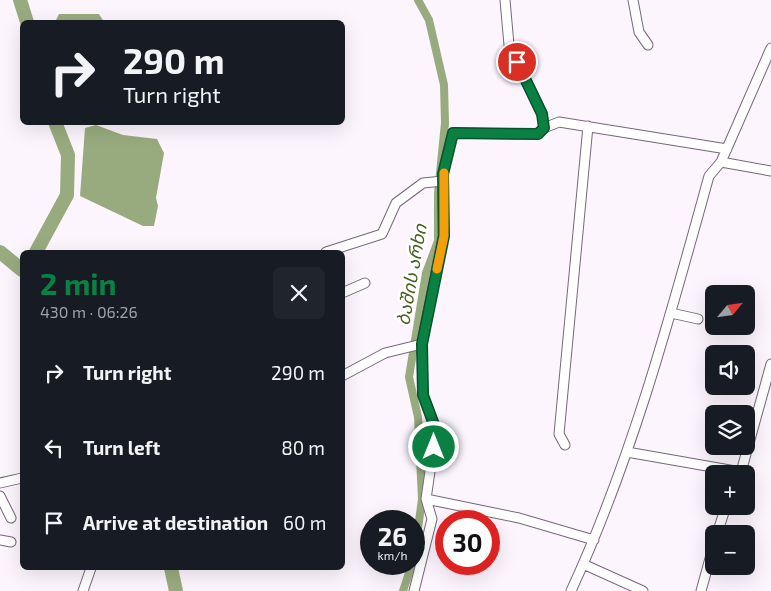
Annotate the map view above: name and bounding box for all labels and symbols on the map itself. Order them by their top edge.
pin [496,41,538,83]
water label: ბაშის არხი [391,222,431,327]
north arrow [705,285,755,335]
position arrow [407,420,459,472]
speed limit sign: 30 [435,510,500,575]

